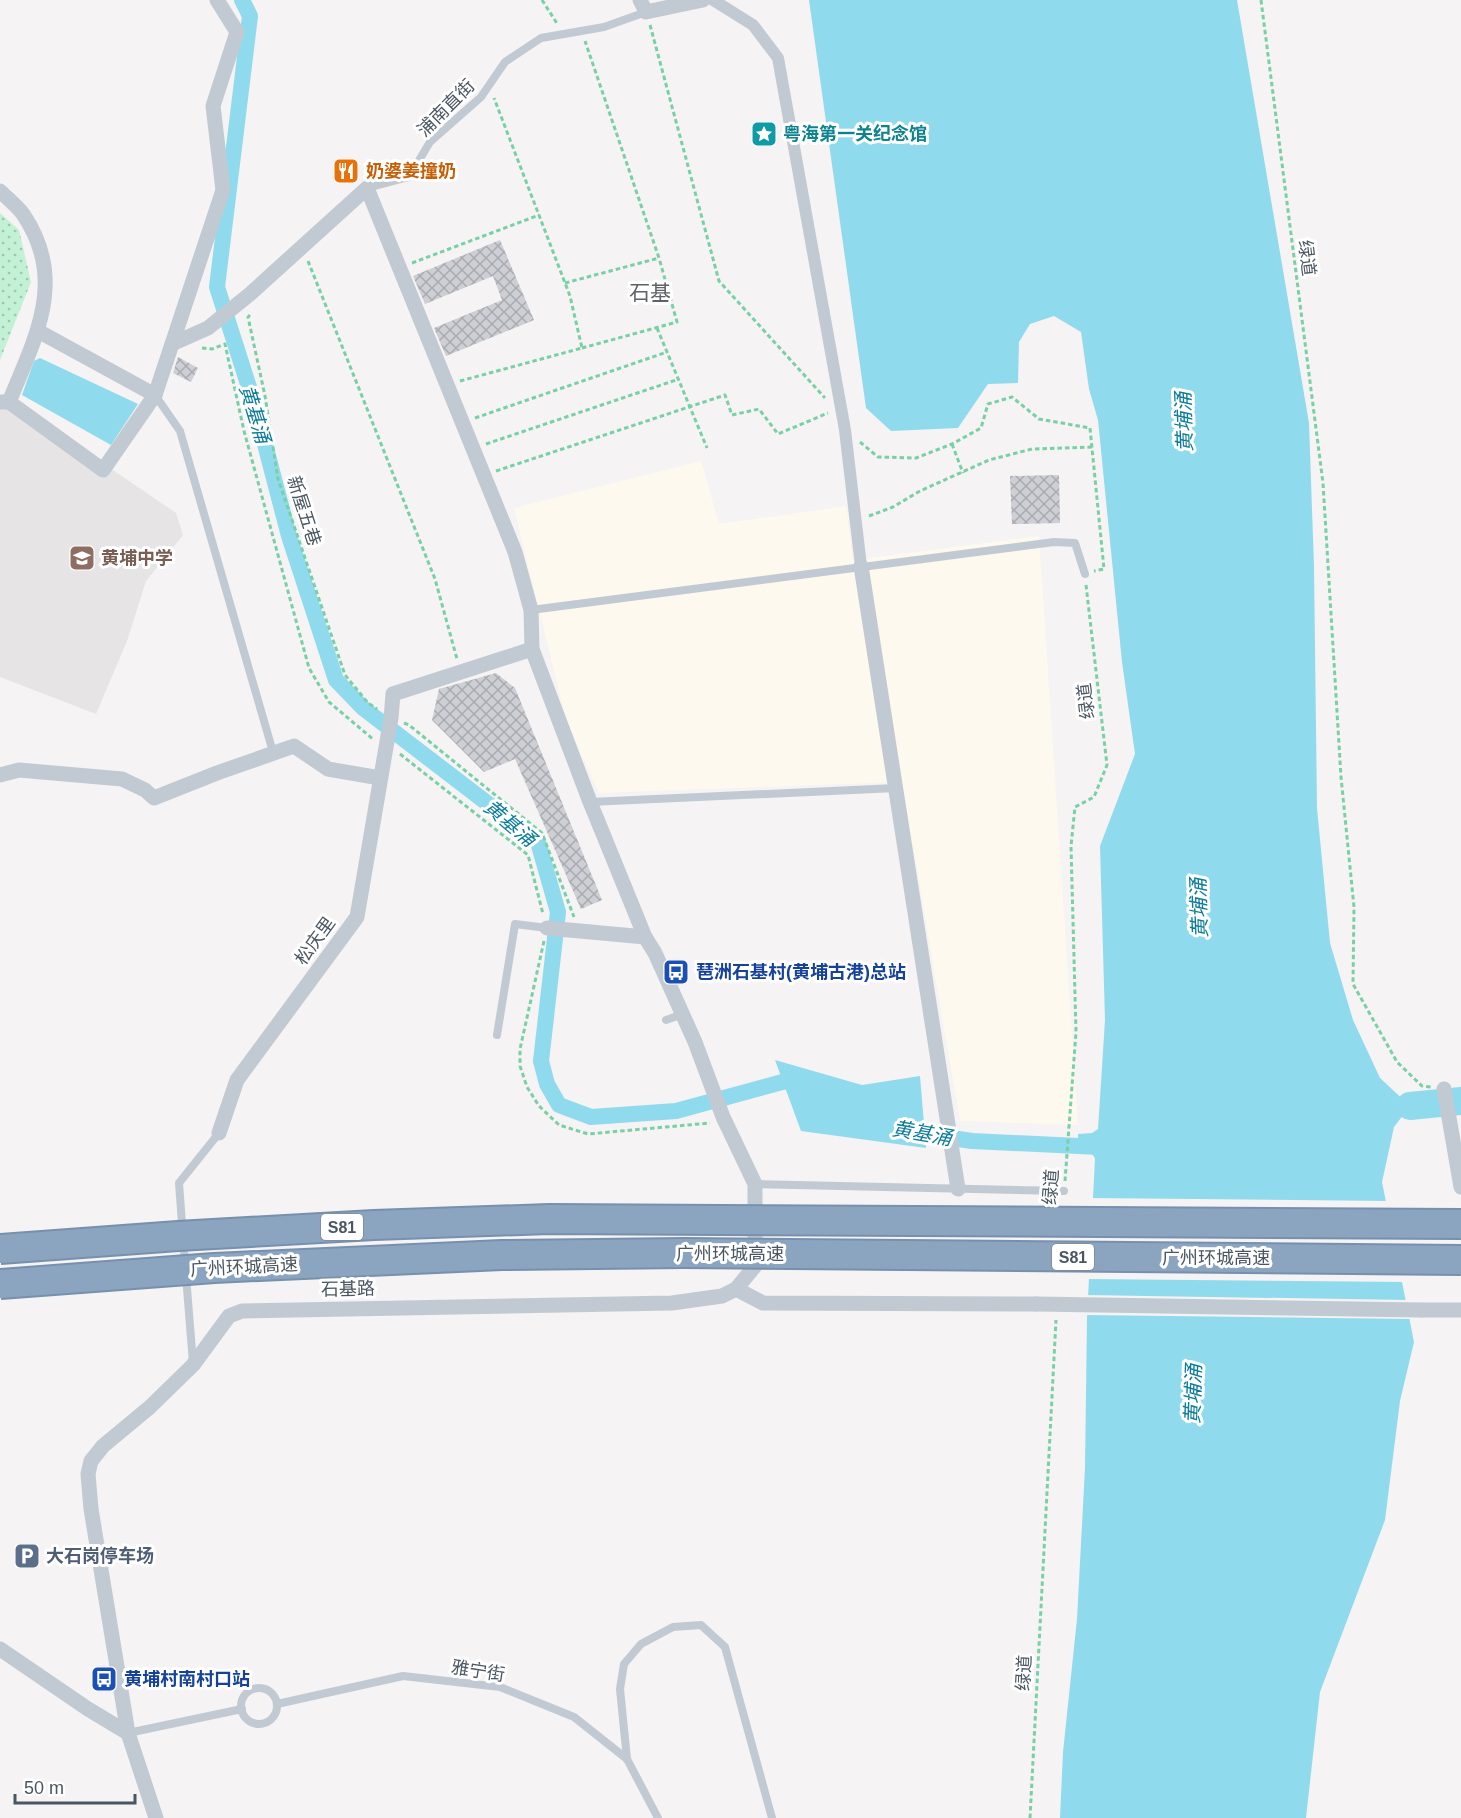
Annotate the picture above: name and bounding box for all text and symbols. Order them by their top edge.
street label: 浦南直街 [413,75,479,141]
place icon: 粤海第一关纪念馆 [749,119,779,149]
place label: 粤海第一关纪念馆 [783,123,927,144]
restaurant icon: 奶婆姜撞奶 [331,156,361,186]
place label: 奶婆姜撞奶 [366,161,456,181]
street label: 绿道 [1295,239,1319,277]
district label: 石基 [629,281,671,304]
water label: 黄基涌 [236,382,275,448]
water label: 黄埔涌 [1172,390,1196,452]
street label: 新屋五巷 [283,474,325,548]
school or university icon: 黄埔中学 [67,543,97,573]
place label: 黄埔中学 [101,548,173,568]
street label: 绿道 [1074,682,1098,720]
water label: 黄基涌 [480,795,542,852]
water label: 黄埔涌 [1187,876,1211,938]
street label: 松庆里 [291,913,339,969]
bus stop icon: 琶洲石基村(黄埔古港)总站 [661,957,691,987]
place label: 琶洲石基村(黄埔古港)总站 [696,962,906,982]
water label: 黄基涌 [891,1117,955,1149]
street label: 绿道 [1040,1168,1062,1206]
road number: S81 [321,1214,363,1240]
street label: 广州环城高速 [676,1244,784,1264]
road number: S81 [1052,1244,1094,1270]
street label: 广州环城高速 [1162,1248,1270,1268]
street label: 广州环城高速 [190,1254,298,1280]
street label: 石基路 [321,1279,375,1299]
water label: 黄埔涌 [1181,1362,1205,1424]
parking icon: 大石岗停车场 [12,1541,42,1571]
place label: 大石岗停车场 [46,1546,154,1566]
street label: 绿道 [1013,1655,1035,1691]
street label: 雅宁街 [450,1657,506,1685]
bus stop icon: 黄埔村南村口站 [89,1664,119,1694]
place label: 黄埔村南村口站 [124,1669,250,1689]
scale bar [15,1767,135,1805]
text: 50 m [24,1778,64,1798]

